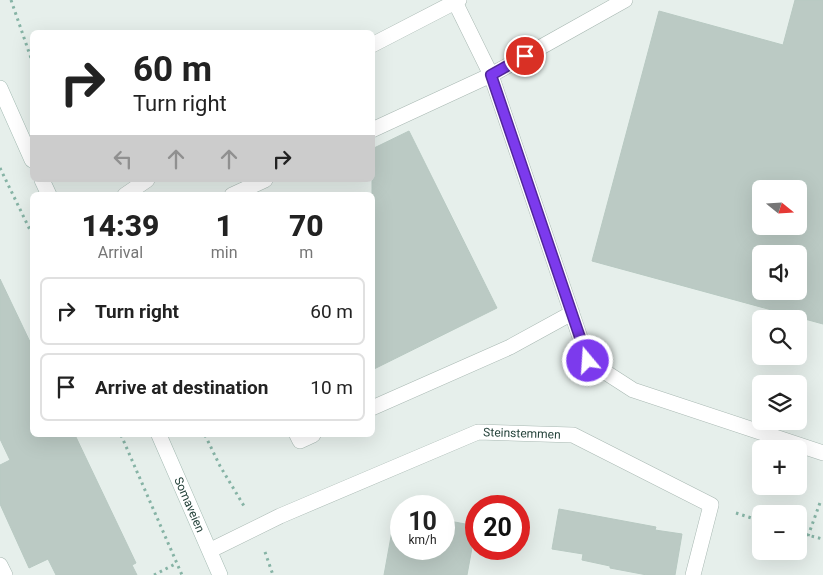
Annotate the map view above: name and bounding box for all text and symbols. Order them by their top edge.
pin [504,35,546,77]
icon: arrive [511,42,539,70]
text: 60 m [133,49,212,90]
icon: right [50,50,115,115]
text: Turn right [133,91,227,116]
icon: left [109,145,137,173]
icon: ahead [162,145,190,173]
icon: ahead [215,145,243,173]
icon: right [268,145,296,173]
north arrow [752,180,808,235]
map controls [752,180,807,560]
text: 14:39 [81,208,159,243]
text: 1 [216,208,233,243]
text: 70 [289,208,324,243]
text: Arrival [98,243,143,262]
text: min [211,243,238,262]
text: m [299,243,313,262]
button: sound [752,245,807,300]
icon: right [52,297,80,325]
text: Turn right [95,300,179,323]
text: 60 m [310,300,353,323]
button: search [752,310,807,365]
position arrow [561,334,613,386]
icon: arrive [52,373,80,401]
button: layers [752,375,807,430]
text: Arrive at destination [95,376,268,399]
text: 10 m [310,376,353,399]
street label: Steinstemmen [483,425,561,442]
button: + [752,440,807,495]
street label: Somaveien [171,475,208,535]
speed limit sign: 20 [465,495,530,560]
button: − [752,505,807,560]
text: 10 [408,507,437,536]
text: km/h [408,533,437,547]

